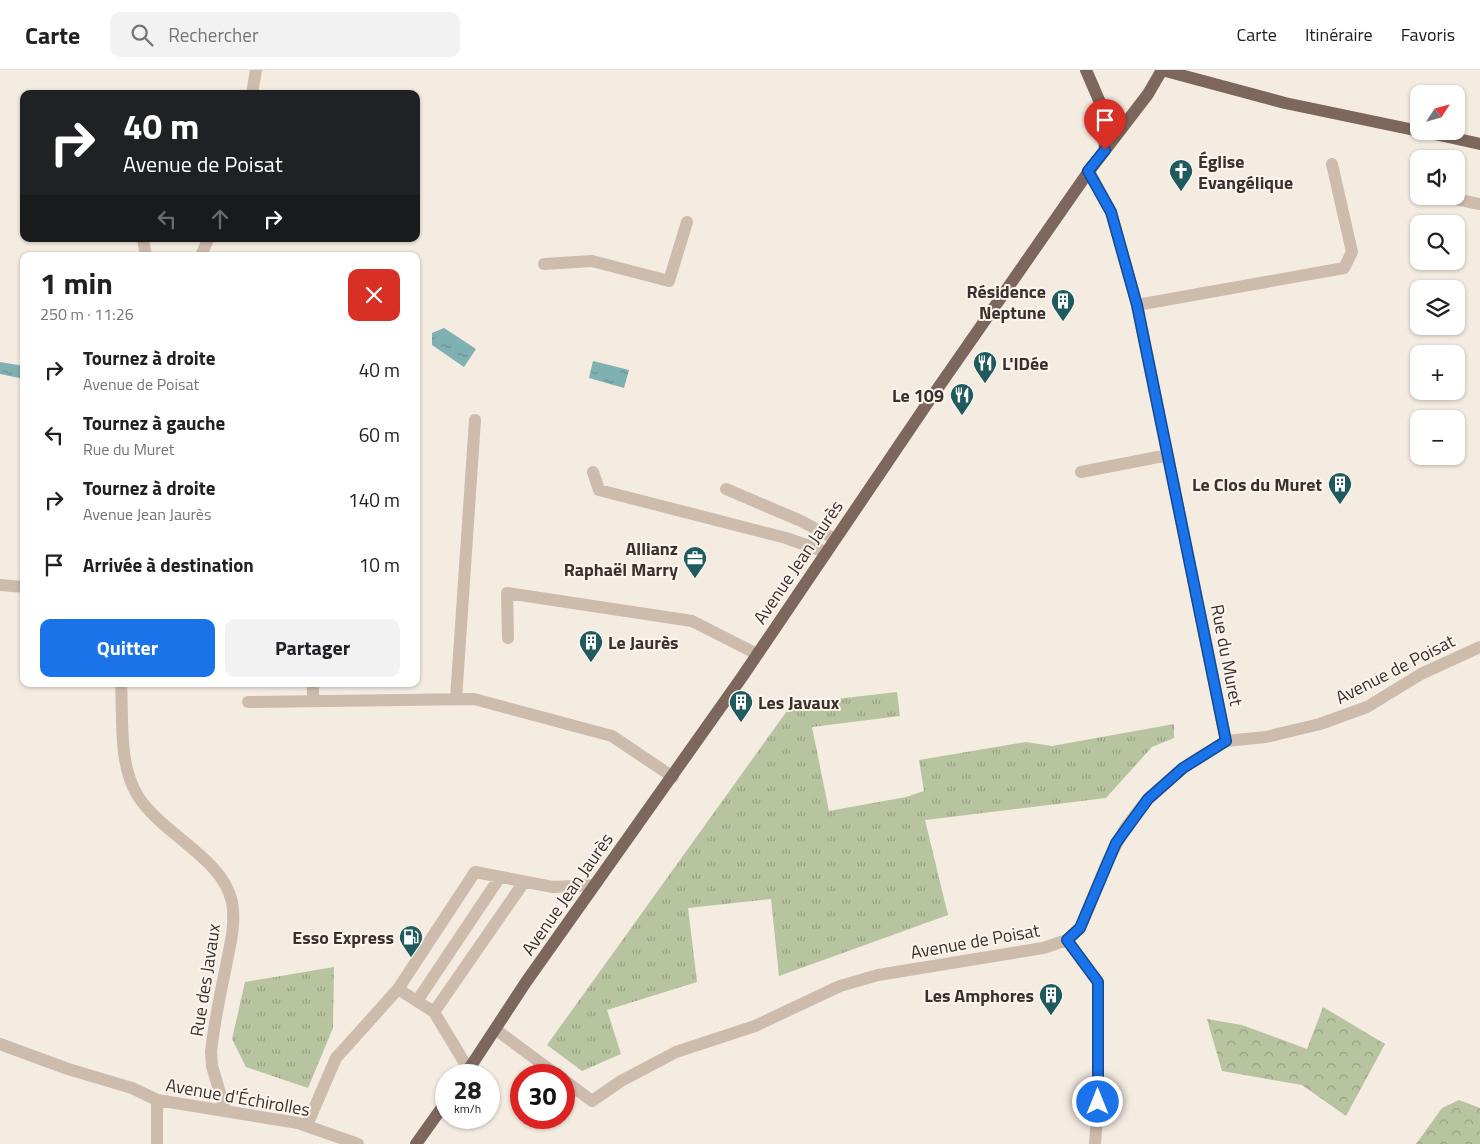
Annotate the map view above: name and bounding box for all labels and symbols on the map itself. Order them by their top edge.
north arrow [1410,85,1465,140]
pin [1084,99,1126,150]
place label: Église Evangélique [1198,148,1293,196]
church icon: Église Evangélique [1168,158,1194,192]
place label: Résidence Neptune [967,278,1046,326]
building icon: Résidence Neptune [1050,288,1076,322]
restaurant icon: L'IDée [972,350,998,384]
place label: L'IDée [1002,350,1048,377]
place label: Le 109 [892,382,944,409]
restaurant icon: Le 109 [949,382,975,416]
place label: Le Clos du Muret [1192,471,1322,498]
building icon: Le Clos du Muret [1327,471,1353,505]
street label: Avenue Jean Jaurès [746,495,850,629]
place label: Allianz Raphaël Marry [564,535,678,583]
office icon: Allianz Raphaël Marry [682,545,708,579]
street label: Rue du Muret [1204,602,1250,709]
street label: Avenue de Poisat [1331,627,1460,711]
building icon: Le Jaurès [578,629,604,663]
place label: Le Jaurès [608,629,679,656]
building icon: Les Javaux [728,689,754,723]
place label: Les Javaux [758,689,840,716]
street label: Avenue Jean Jaurès [515,827,619,961]
street label: Avenue de Poisat [908,916,1042,966]
street label: Rue des Javaux [183,922,227,1038]
place label: Esso Express [292,924,394,951]
fuel station icon: Esso Express [398,924,424,958]
place label: Les Amphores [924,982,1034,1009]
building icon: Les Amphores [1038,982,1064,1016]
speed limit sign: 30 [510,1064,575,1129]
street label: Avenue d'Échirolles [164,1071,312,1123]
position arrow [1071,1075,1123,1127]

